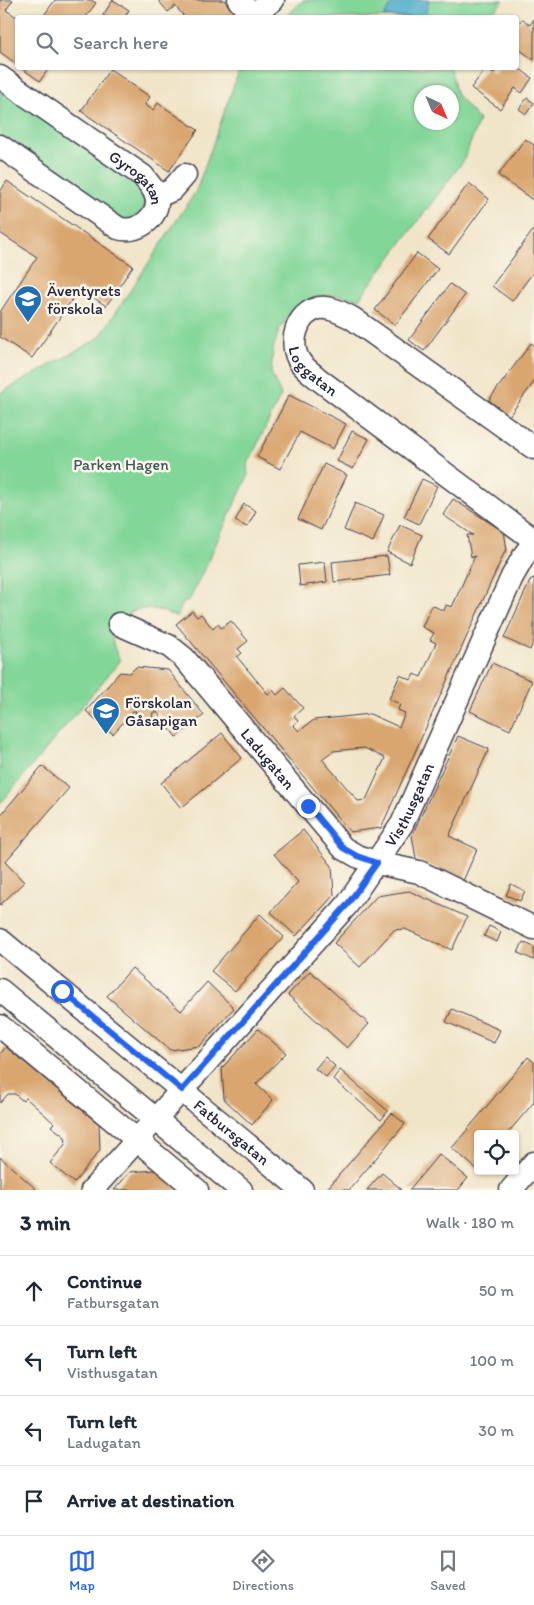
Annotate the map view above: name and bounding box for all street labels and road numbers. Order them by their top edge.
street label: Gyrogatan [106,146,167,206]
street label: Loggatan [285,344,342,400]
street label: Ladugatan [237,724,299,793]
street label: Visthusgatan [380,760,438,850]
street label: Fatbursgatan [190,1095,274,1169]

